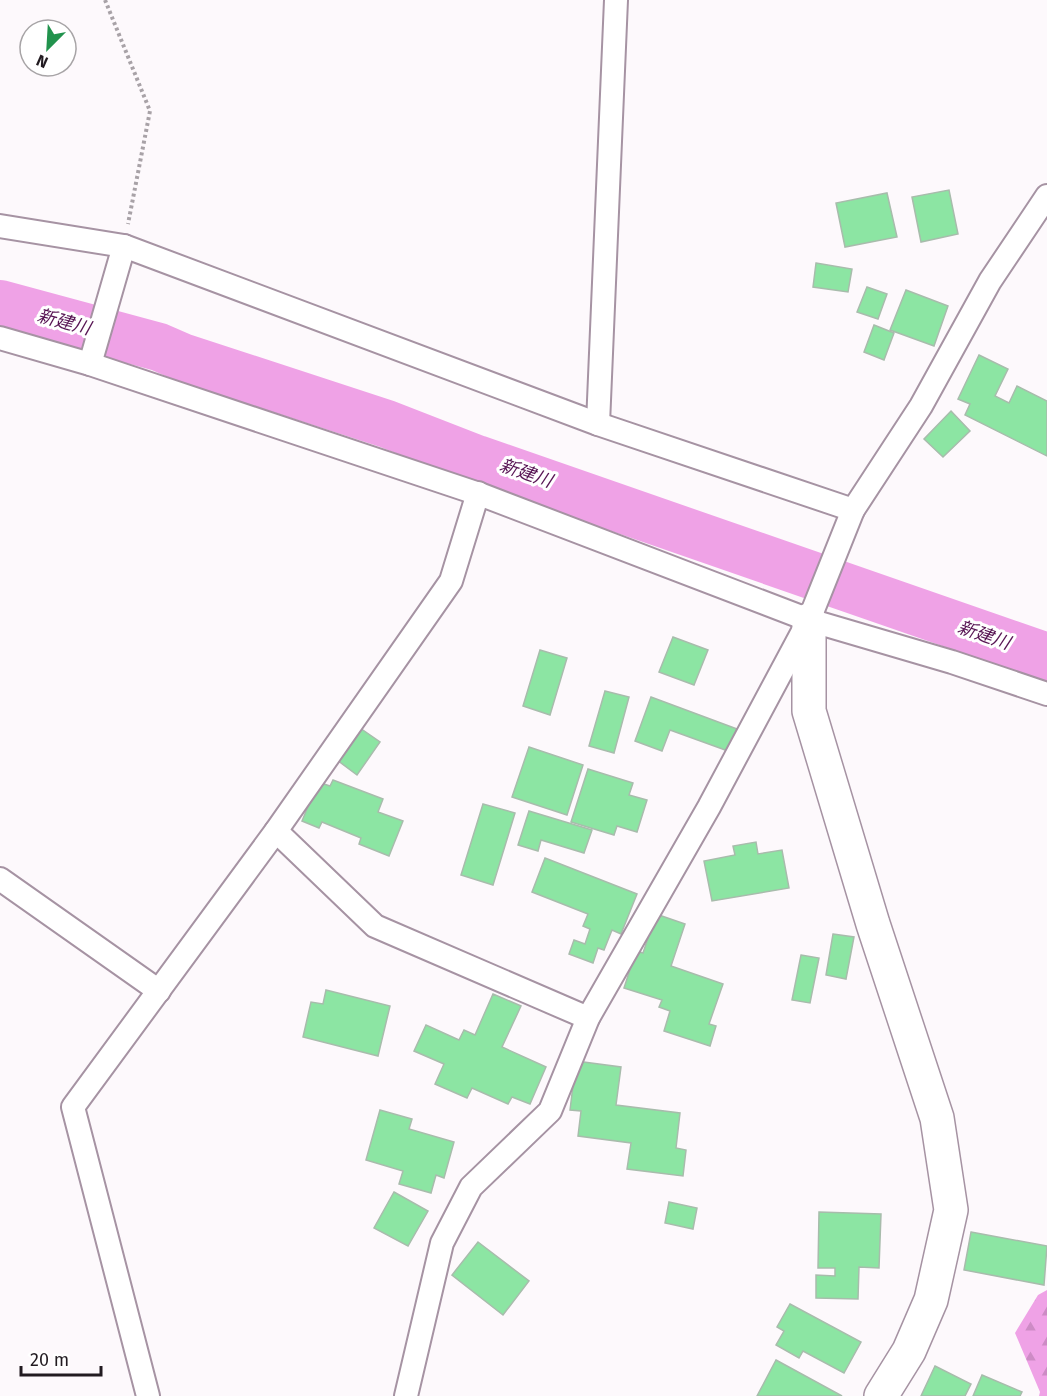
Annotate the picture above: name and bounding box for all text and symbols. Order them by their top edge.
north arrow [18,18,78,78]
text: N [33,50,51,72]
water label: 新建川 [35,304,95,340]
water label: 新建川 [497,454,557,493]
water label: 新建川 [955,616,1015,655]
scale bar [21,1339,100,1377]
text: 20 m [30,1349,69,1371]

